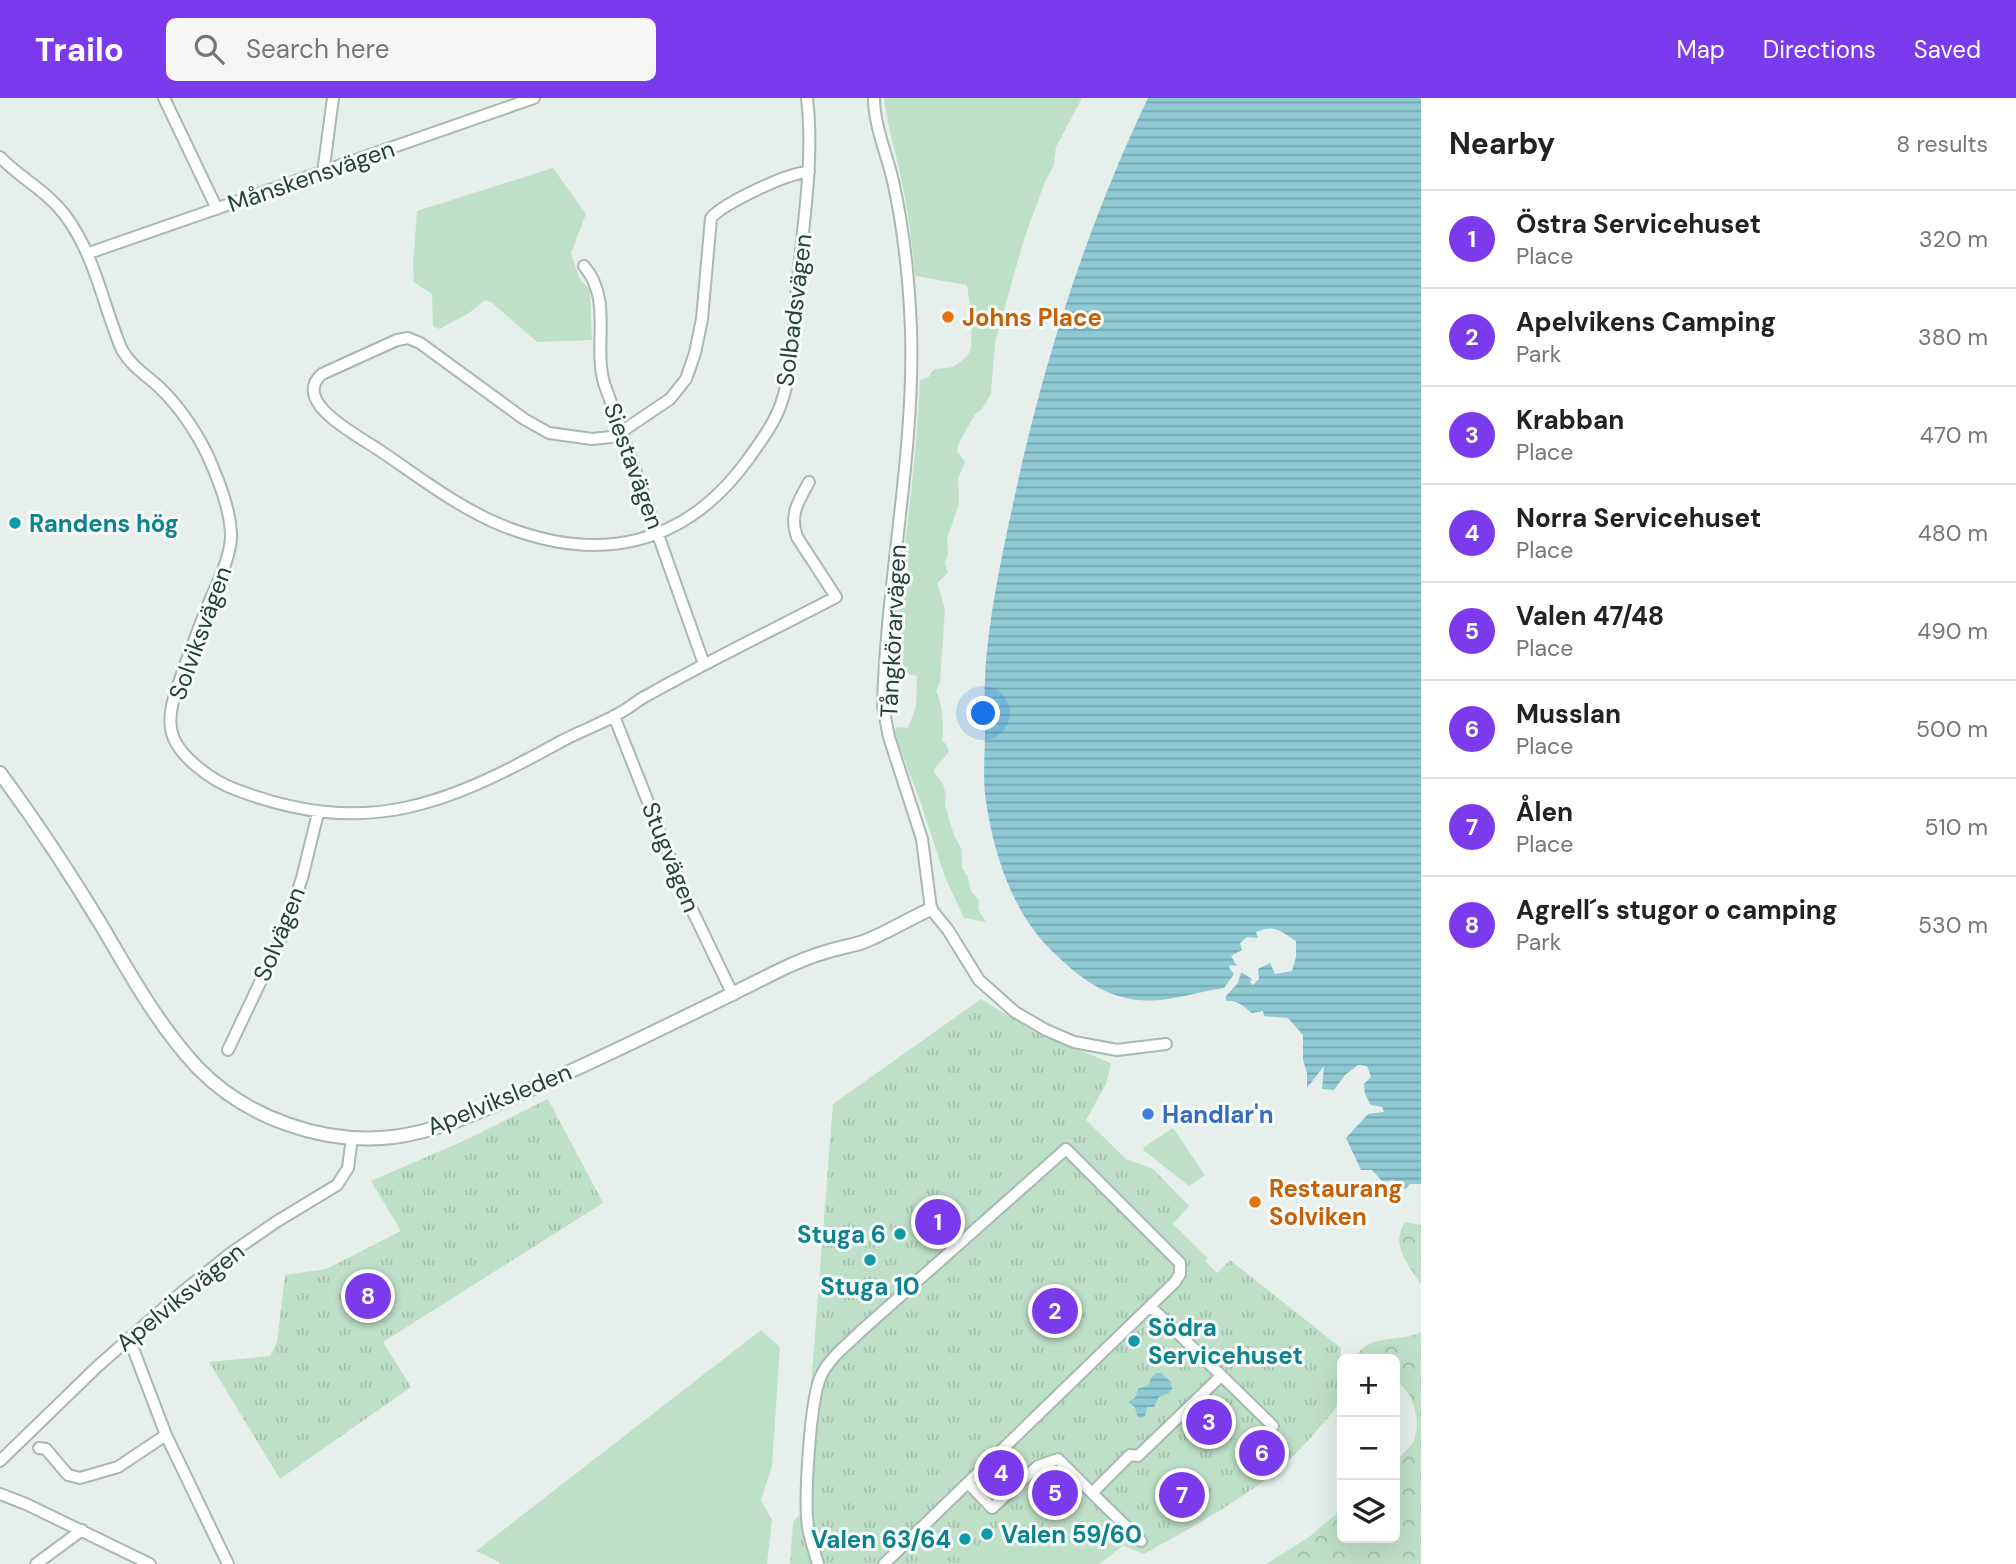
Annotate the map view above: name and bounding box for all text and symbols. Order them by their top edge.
search box [166,18,656,81]
text: Trailo [35,28,124,71]
icon: search [190,30,228,68]
text: Search here [246,32,389,66]
text: Map [1677,34,1725,65]
text: Directions [1763,34,1876,65]
text: Saved [1914,34,1981,65]
text: Nearby [1449,124,1555,163]
text: 8 results [1896,129,1988,159]
street label: Månskensvägen [223,133,399,219]
text: Östra Servicehuset [1516,207,1761,241]
text: 1 [1468,224,1476,254]
text: 320 m [1919,224,1988,254]
street label: Solbadsvägen [769,232,819,388]
text: Place [1516,241,1573,271]
place label: Johns Place [962,302,1102,333]
text: Apelvikens Camping [1516,305,1776,339]
marker: Johns Place [940,309,956,325]
text: 2 [1465,322,1479,352]
text: 380 m [1918,322,1988,352]
text: Park [1516,339,1561,369]
street label: Siestavägen [597,399,671,533]
text: Krabban [1516,403,1624,437]
text: 3 [1465,420,1479,450]
text: 470 m [1920,420,1988,450]
text: Place [1516,437,1573,467]
text: Norra Servicehuset [1516,501,1761,535]
place label: Randens hög [29,508,179,539]
marker: Randens hög [7,515,23,531]
text: 4 [1465,518,1479,548]
text: 480 m [1918,518,1988,548]
text: Place [1516,535,1573,565]
street label: Tångkörarvägen [873,543,913,719]
street label: Solviksvägen [161,562,239,704]
text: Valen 47/48 [1516,599,1664,633]
text: 5 [1465,616,1479,646]
text: 490 m [1917,616,1988,646]
text: Place [1516,633,1573,663]
your location [966,696,1000,730]
text: Musslan [1516,697,1621,731]
text: 6 [1465,714,1479,744]
text: 500 m [1916,714,1988,744]
text: Place [1516,731,1573,761]
text: Ålen [1516,795,1573,829]
street label: Stugvägen [635,797,707,917]
text: 7 [1466,812,1478,842]
text: 510 m [1924,812,1988,842]
text: Place [1516,829,1573,859]
street label: Solvägen [246,882,312,986]
text: Agrell´s stugor o camping [1516,893,1837,927]
text: 8 [1465,910,1479,940]
text: 530 m [1918,910,1988,940]
text: Park [1516,927,1561,957]
street label: Apelviksleden [422,1056,576,1142]
place label: Handlar'n [1162,1099,1274,1130]
marker: Handlar'n [1140,1106,1156,1122]
place label: Restaurang Solviken [1269,1173,1403,1232]
marker: Restaurang Solviken [1247,1194,1263,1210]
pin: 1 [915,1196,961,1248]
place label: Stuga 6 [797,1219,886,1250]
marker: Stuga 6 [892,1226,908,1242]
street label: Apelviksvägen [109,1236,251,1358]
marker: Stuga 10 [862,1252,878,1268]
pin: 8 [345,1270,391,1322]
place label: Stuga 10 [820,1271,920,1302]
pin: 2 [1032,1285,1078,1337]
place label: Södra Servicehuset [1148,1312,1303,1371]
marker: Södra Servicehuset [1126,1333,1142,1349]
map controls [1337,1354,1400,1543]
button: + [1337,1354,1400,1417]
pin: 3 [1186,1396,1232,1448]
button: − [1337,1417,1400,1480]
pin: 6 [1239,1427,1285,1479]
pin: 4 [978,1447,1024,1499]
pin: 5 [1032,1467,1078,1519]
pin: 7 [1159,1469,1205,1521]
button: layers [1337,1480,1400,1543]
place label: Valen 59/60 [1001,1519,1142,1550]
place label: Valen 63/64 [811,1524,951,1555]
marker: Valen 59/60 [979,1526,995,1542]
marker: Valen 63/64 [957,1531,973,1547]

